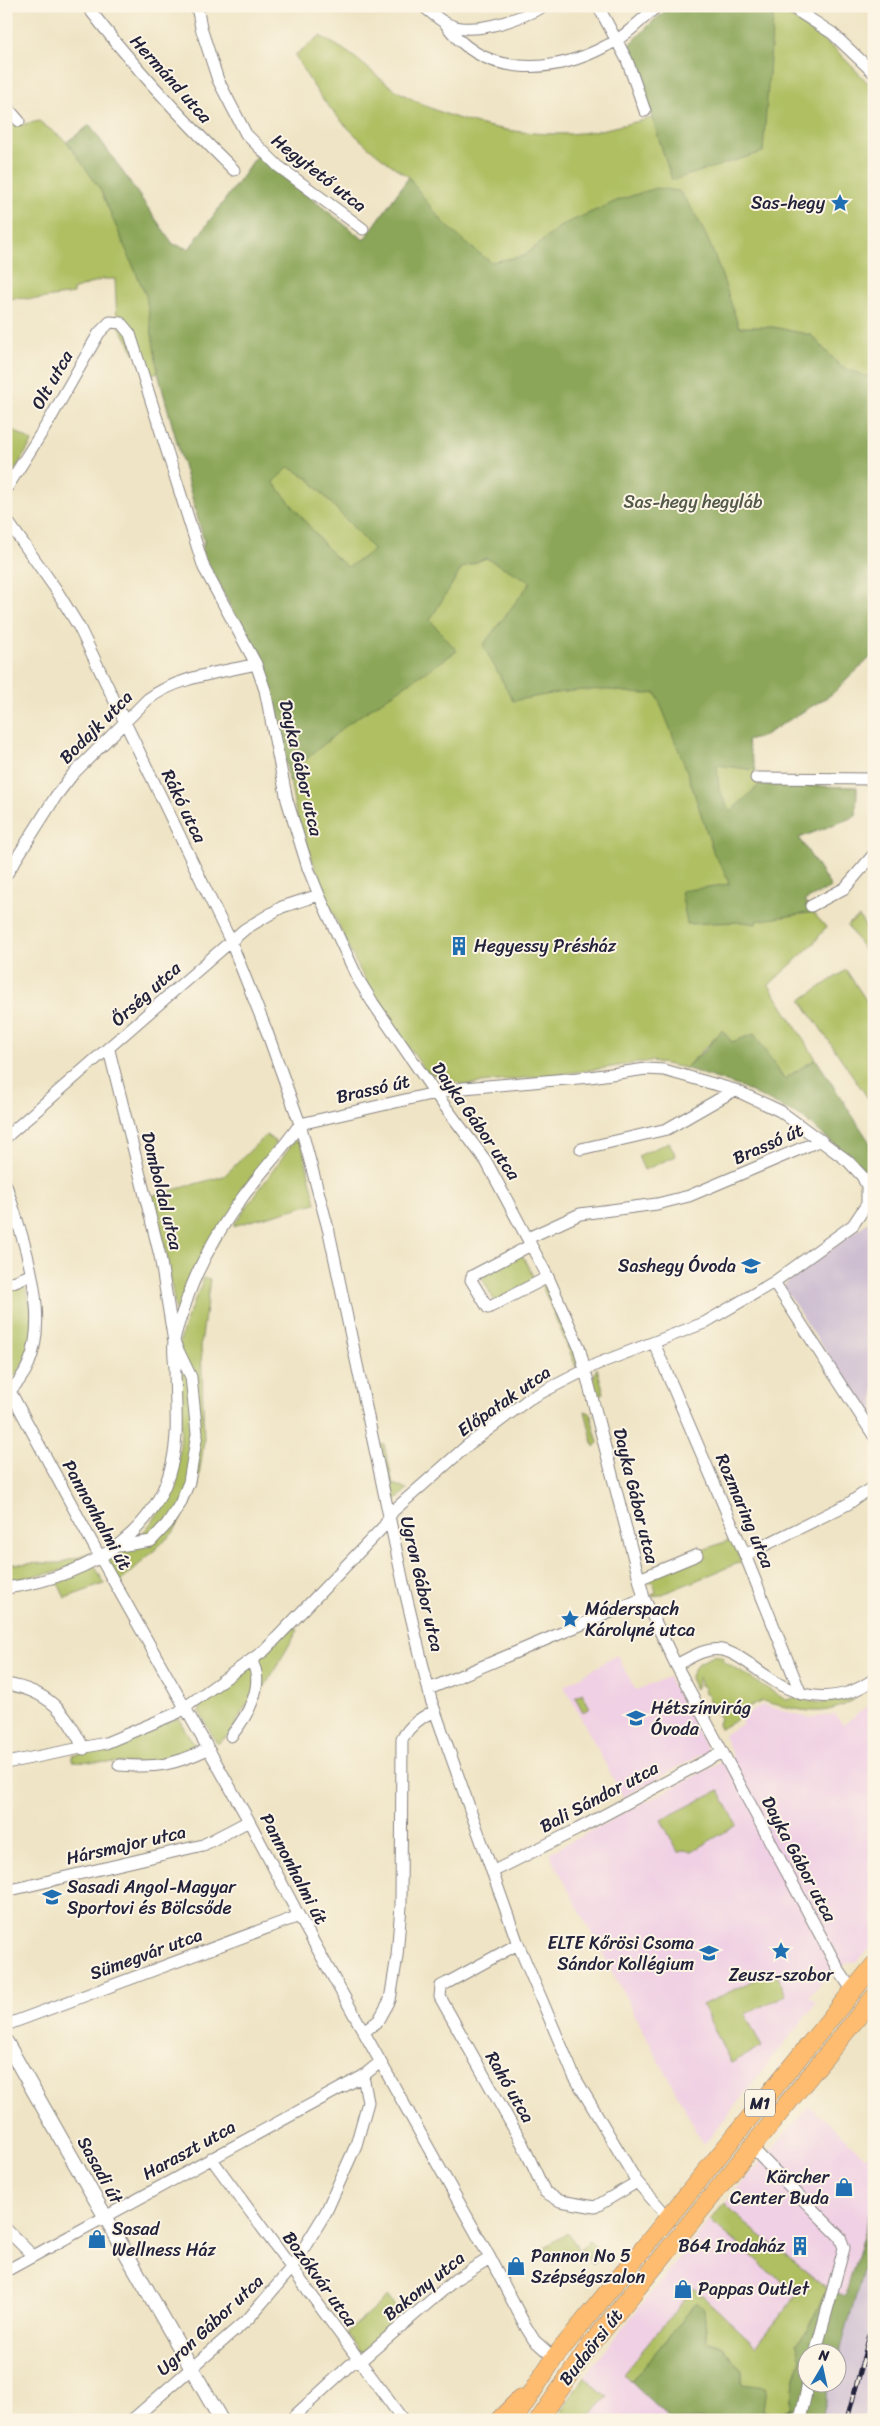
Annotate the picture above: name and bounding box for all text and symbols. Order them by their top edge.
street label: Hermánd utca [122,27,221,132]
street label: Hegytető utca [264,125,374,221]
place label: Sas-hegy [751,187,826,219]
place icon: Sas-hegy [829,192,851,214]
street label: Olt utca [22,343,82,416]
park label: Sas-hegy hegyláb [623,486,763,518]
street label: Bodajk utca [51,682,141,772]
street label: Dayka Gábor utca [270,697,332,840]
street label: Rákó utca [152,764,216,849]
place label: Hegyessy Présház [474,930,617,962]
building icon: Hegyessy Présház [448,935,470,957]
street label: Őrség utca [103,953,189,1035]
street label: Dayka Gábor utca [423,1055,529,1188]
street label: Brassó út [333,1065,413,1113]
street label: Brassó út [727,1114,809,1174]
street label: Domboldal utca [132,1128,192,1254]
place label: Sashegy Óvoda [618,1250,736,1282]
school or university icon: Sashegy Óvoda [740,1255,762,1277]
street label: Előpatak utca [450,1357,558,1445]
street label: Dayka Gábor utca [604,1425,669,1568]
street label: Rozmaring utca [706,1448,784,1574]
street label: Pannonhalmi út [53,1454,141,1577]
street label: Ugron Gábor utca [391,1513,453,1655]
place label: Máderspach Károlyné utca [585,1593,695,1646]
place icon: Máderspach Károlyné utca [559,1608,581,1630]
place label: Hétszínvirág Óvoda [651,1692,751,1745]
school or university icon: Hétszínvirág Óvoda [625,1707,647,1729]
street label: Bali Sándor utca [534,1752,665,1842]
street label: Dayka Gábor utca [752,1790,846,1929]
street label: Pannonhalmi út [251,1807,337,1931]
street label: Hársmajor utca [63,1816,189,1874]
place label: Sasadi Angol-Magyar Sportovi és Bölcsőde [67,1871,237,1924]
school or university icon: Sasadi Angol-Magyar Sportovi és Bölcsőde [41,1886,63,1908]
street label: Sümegvár utca [85,1919,207,1989]
place label: ELTE Kőrösi Csoma Sándor Kollégium [547,1927,694,1980]
place icon: Zeusz-szobor [770,1940,792,1962]
school or university icon: ELTE Kőrösi Csoma Sándor Kollégium [698,1942,720,1964]
place label: Zeusz-szobor [729,1959,835,1991]
street label: Rahó utca [476,2045,544,2129]
road number: M1 [745,2090,775,2116]
street label: Haraszt utca [136,2111,242,2189]
street label: Sasadi út [68,2130,132,2211]
place label: Kärcher Center Buda [730,2161,831,2214]
shop icon: Kärcher Center Buda [833,2176,855,2198]
place label: Sasad Wellness Ház [112,2213,216,2266]
street label: Bozókvár utca [274,2224,367,2335]
shop icon: Sasad Wellness Ház [86,2228,108,2250]
place label: B64 Irodaház [678,2230,785,2262]
building icon: B64 Irodaház [789,2235,811,2257]
place label: Pannon No 5 Szépségszalon [531,2240,645,2293]
street label: Bakony utca [376,2243,472,2329]
shop icon: Pannon No 5 Szépségszalon [505,2255,527,2277]
street label: Ugron Gábor utca [149,2266,271,2384]
place label: Pappas Outlet [698,2273,810,2305]
shop icon: Pappas Outlet [672,2278,694,2300]
street label: Budaörsi út [551,2301,632,2393]
text: N [816,2342,831,2369]
north arrow [798,2344,848,2394]

